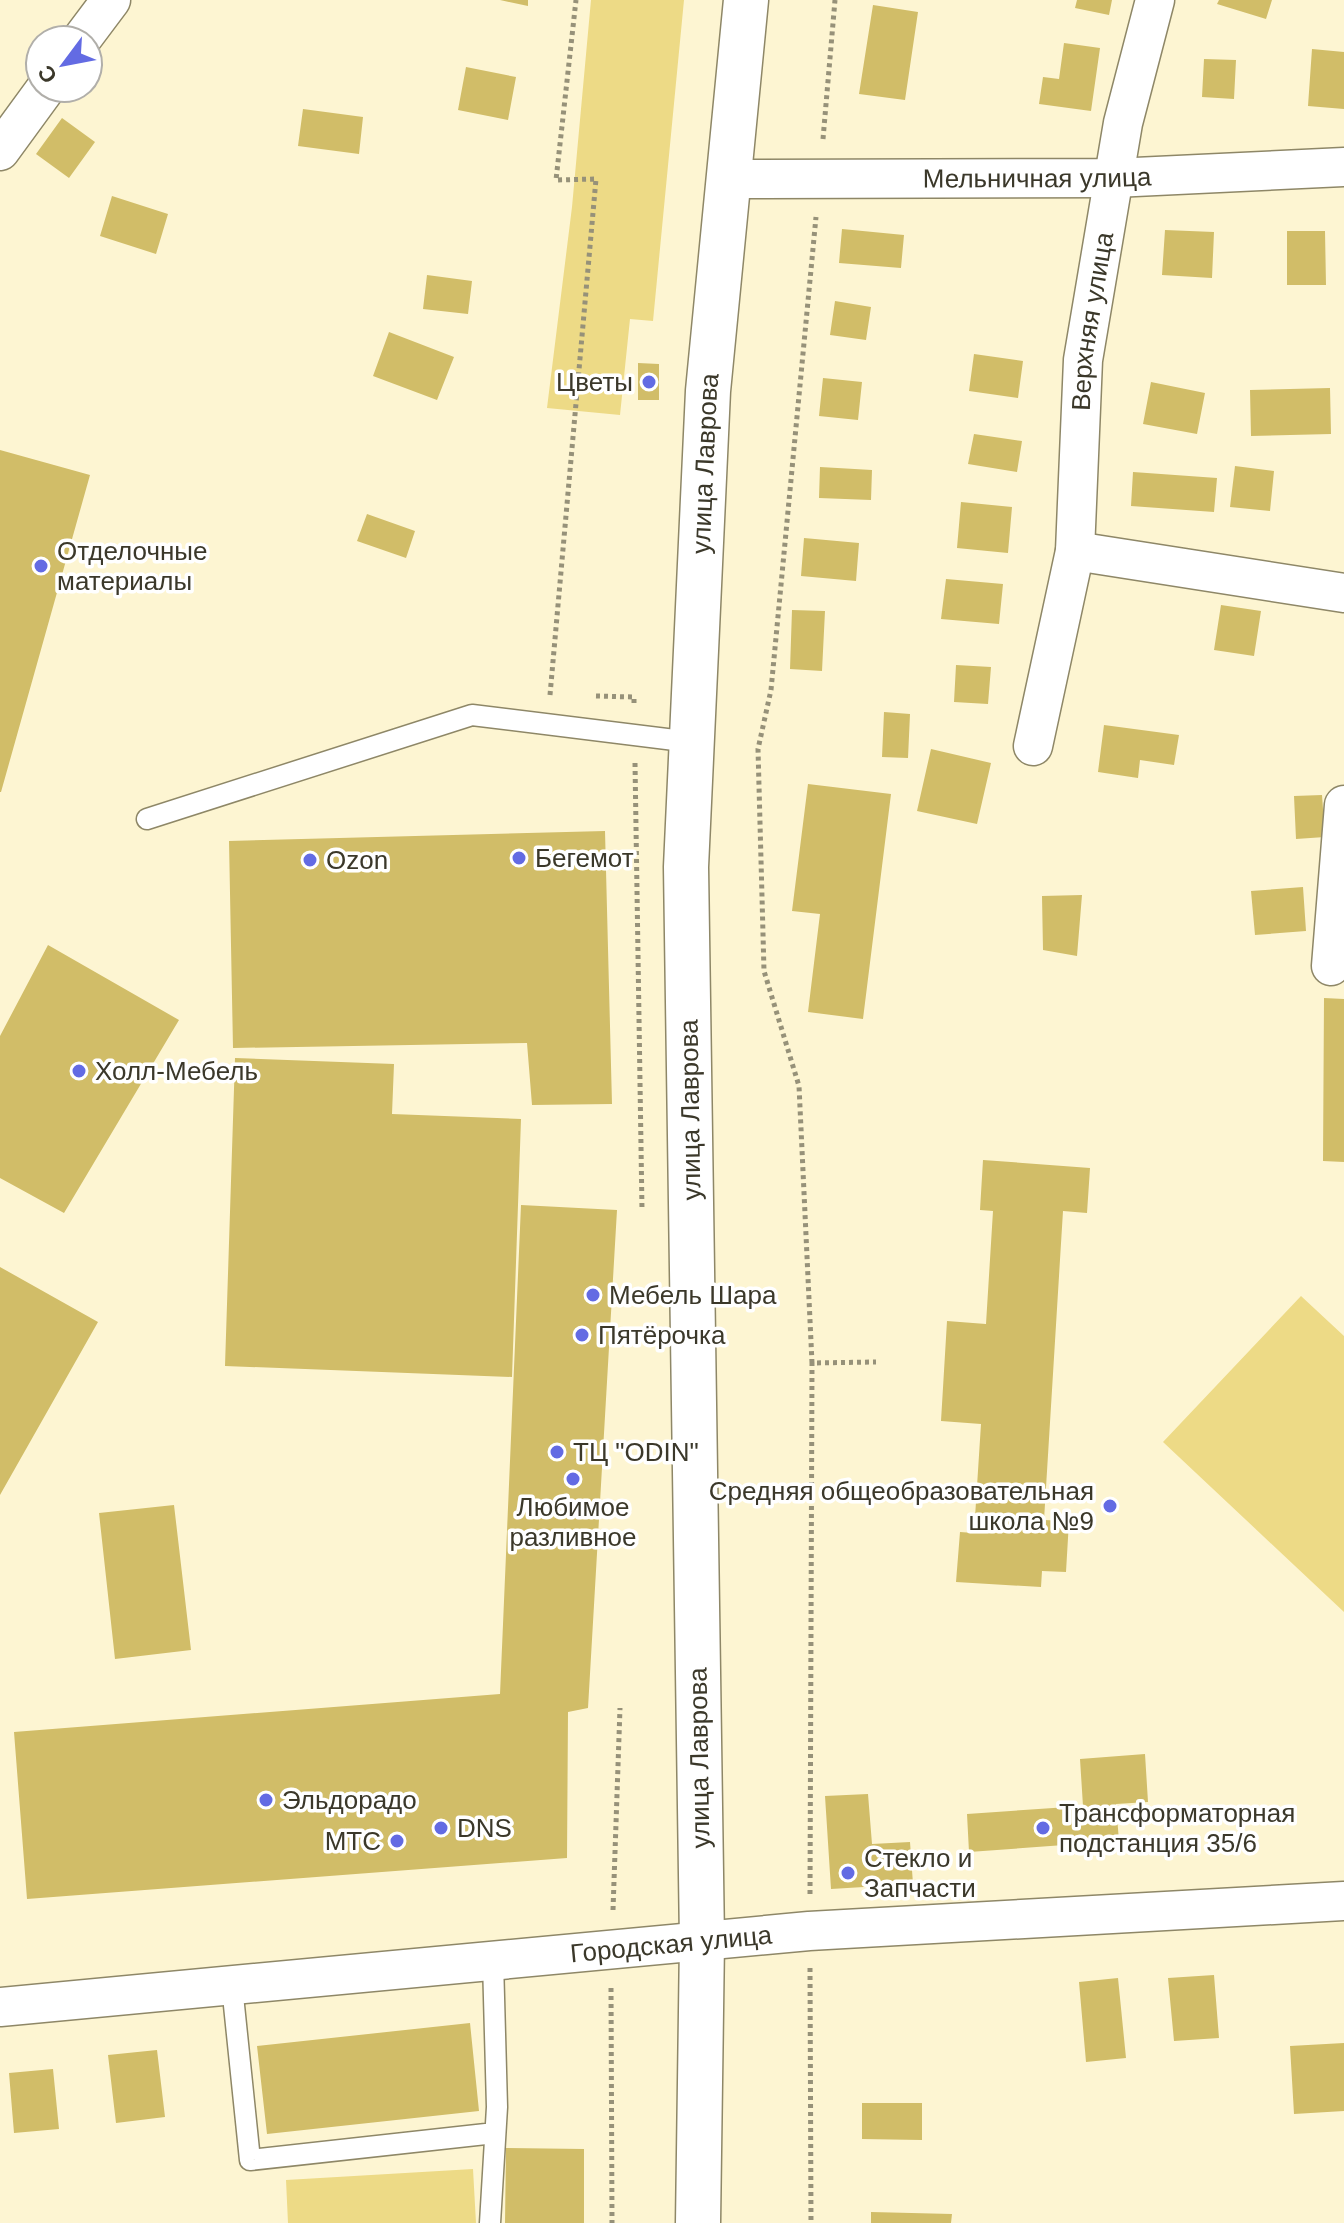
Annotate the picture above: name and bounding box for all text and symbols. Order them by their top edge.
north arrow [24,24,104,104]
text: С [33,61,62,88]
street label: Мельничная улица [923,161,1152,193]
street label: Верхняя улица [1066,229,1119,411]
place label: Цветы [556,367,633,397]
street label: улица Лаврова [685,371,725,555]
marker: Цветы [640,373,658,391]
place label: Отделочные материалы [57,536,207,596]
marker: Отделочные материалы [32,557,50,575]
place label: Бегемот [535,843,634,873]
place label: Ozon [326,845,388,875]
marker: Бегемот [510,849,528,867]
marker: Ozon [301,851,319,869]
street label: улица Лаврова [673,1019,707,1201]
place label: Холл-Мебель [95,1056,258,1086]
marker: Холл-Мебель [70,1062,88,1080]
place label: Мебель Шара [609,1280,777,1310]
marker: Мебель Шара [584,1286,602,1304]
place label: Пятёрочка [598,1320,726,1350]
marker: Пятёрочка [573,1326,591,1344]
place label: ТЦ "ODIN" [573,1437,699,1467]
marker: ТЦ "ODIN" [548,1443,566,1461]
marker: Любимое разливное [564,1470,582,1488]
place label: Средняя общеобразовательная школа №9 [709,1476,1094,1536]
place label: Любимое разливное [509,1492,637,1552]
marker: Средняя общеобразовательная школа №9 [1101,1497,1119,1515]
street label: улица Лаврова [682,1667,716,1849]
place label: Эльдорадо [282,1785,417,1815]
marker: Эльдорадо [257,1791,275,1809]
place label: Трансформаторная подстанция 35/6 [1059,1798,1295,1858]
place label: DNS [457,1813,512,1843]
marker: DNS [432,1819,450,1837]
marker: Трансформаторная подстанция 35/6 [1034,1819,1052,1837]
place label: МТС [325,1826,381,1856]
marker: МТС [388,1832,406,1850]
place label: Стекло и Запчасти [864,1843,976,1903]
marker: Стекло и Запчасти [839,1864,857,1882]
street label: Городская улица [569,1920,774,1968]

